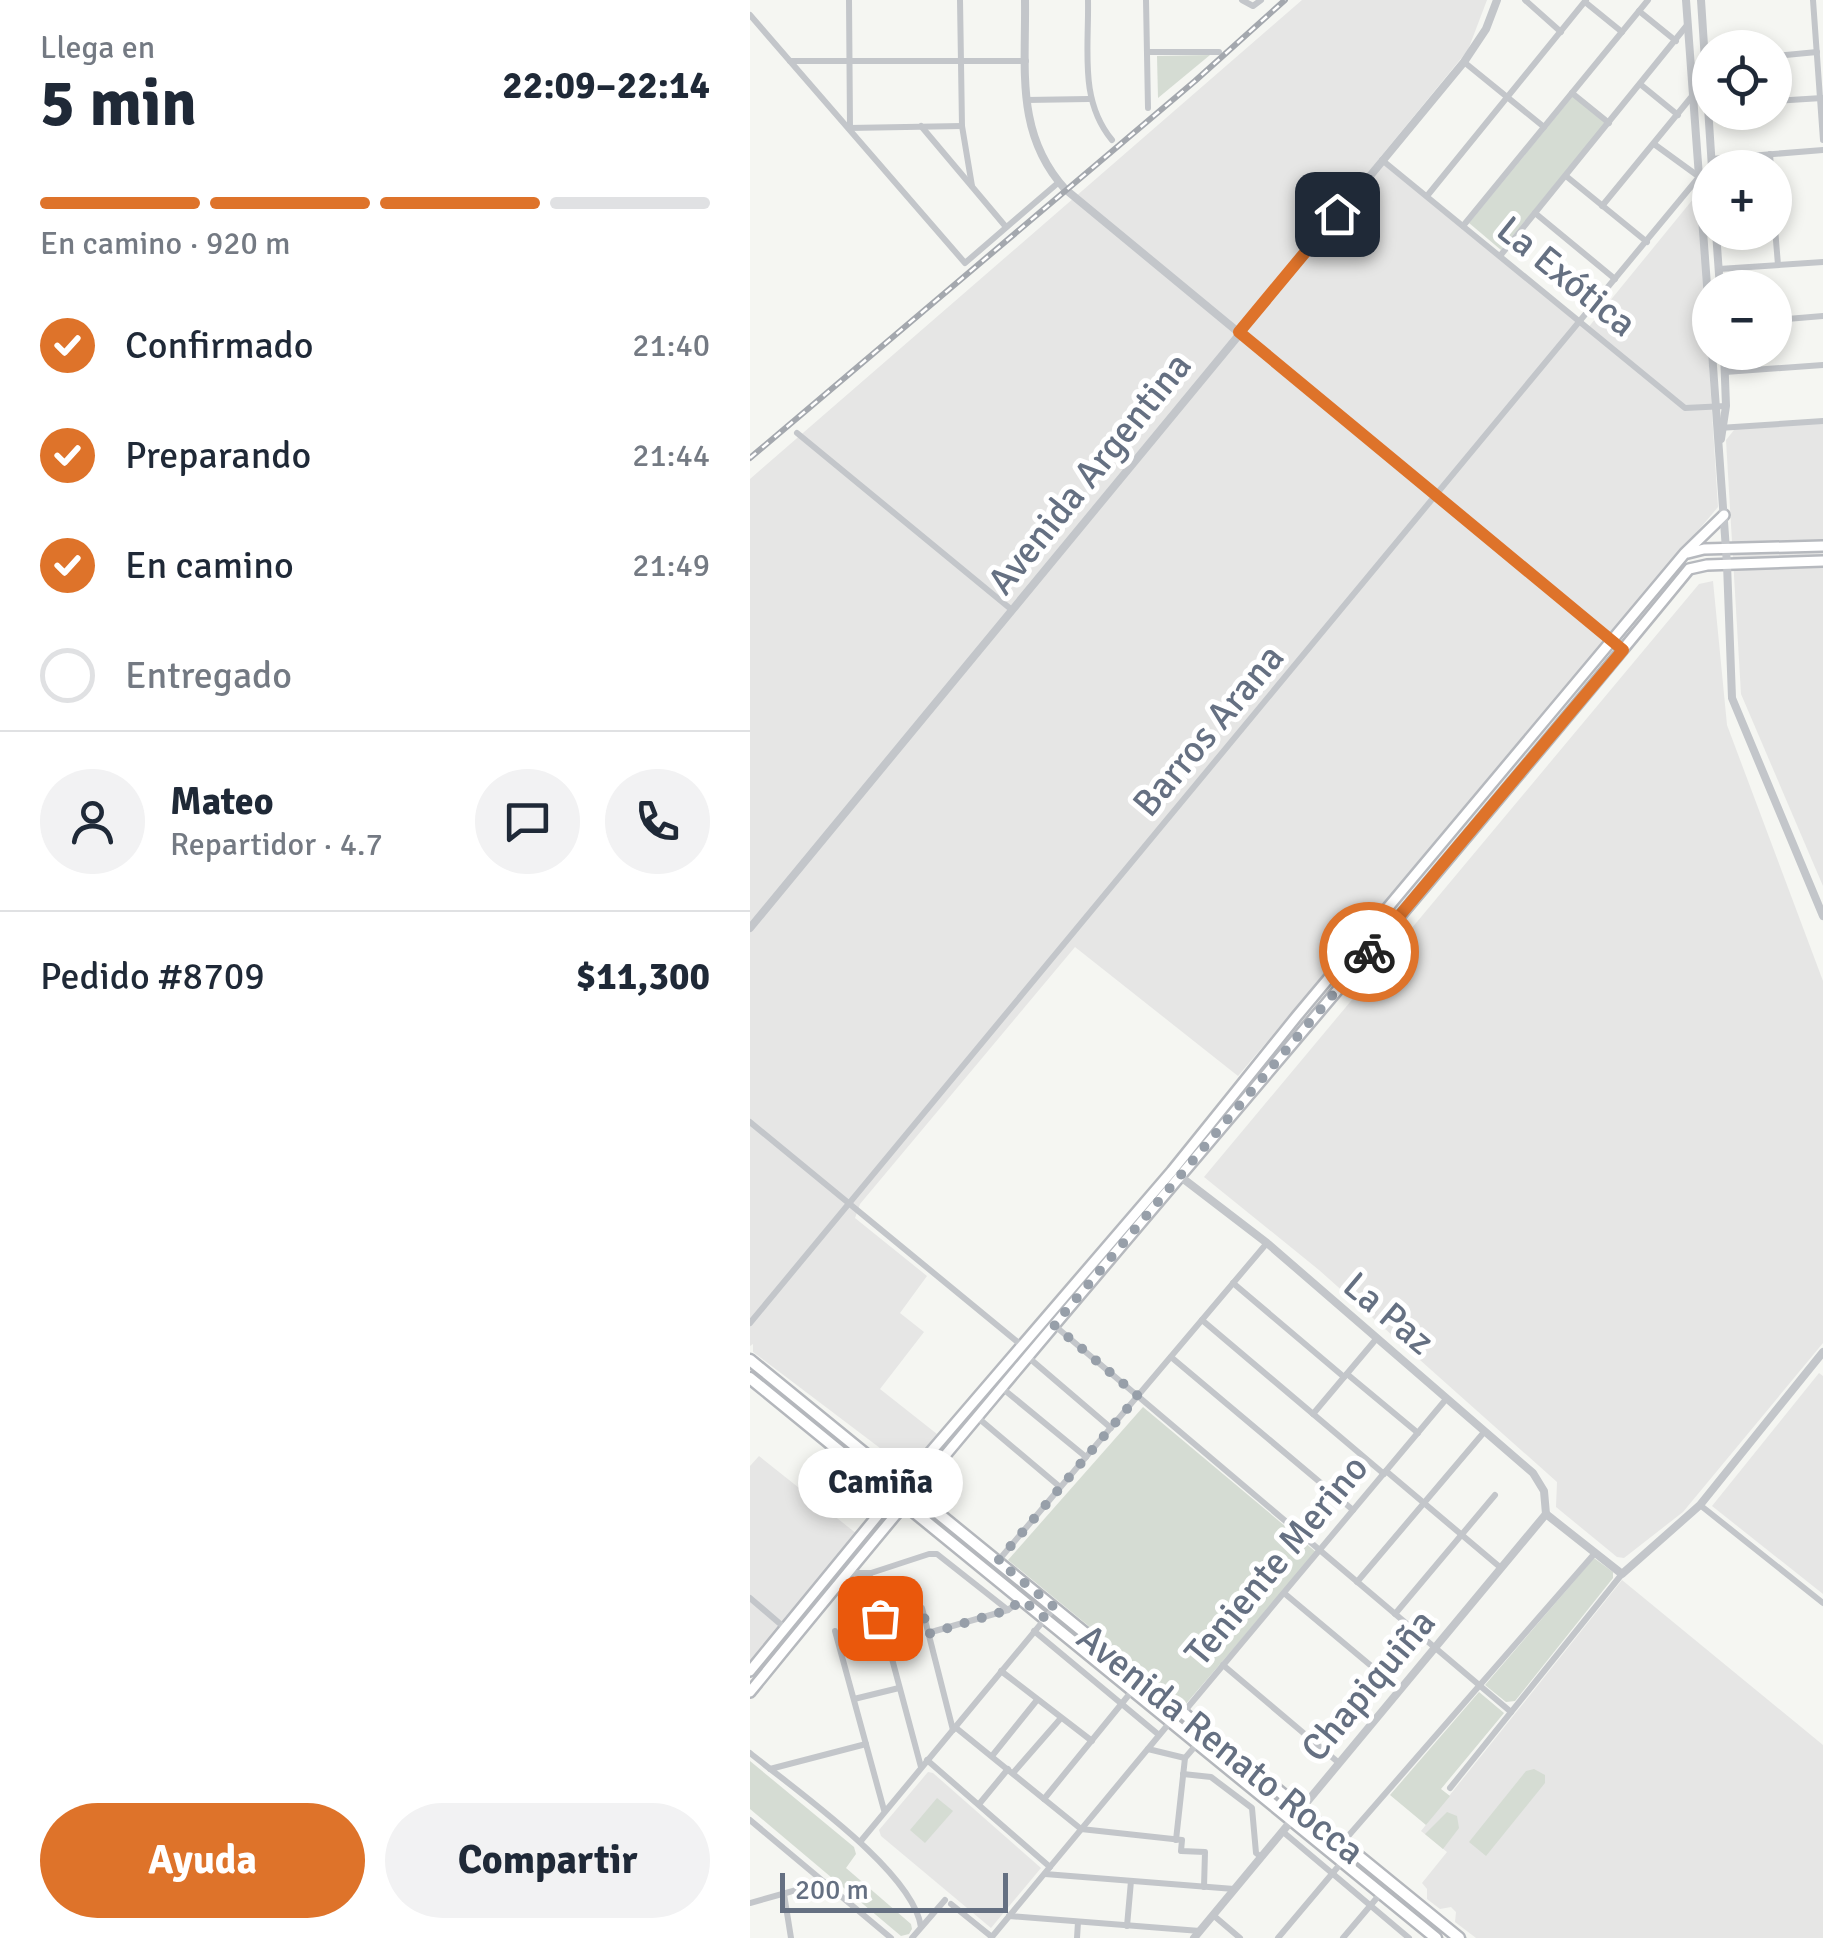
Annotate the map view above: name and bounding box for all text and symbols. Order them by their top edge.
text: Llega en [40,28,155,67]
map controls [1692,30,1792,370]
button: locate [1692,30,1792,130]
text: 22:09–22:14 [502,62,710,109]
text: 5 min [40,64,197,144]
button: + [1692,150,1792,250]
pin [1295,172,1380,257]
icon: home [1310,187,1365,242]
street label: La Exótica [1487,206,1646,347]
text: En camino · 920 m [40,224,290,263]
button: − [1692,270,1792,370]
icon: check [40,318,95,373]
text: Confirmado [125,322,314,369]
text: 21:40 [632,326,710,365]
street label: Avenida Argentina [977,343,1201,604]
icon: check [40,428,95,483]
text: Preparando [125,432,311,479]
text: 21:44 [632,436,710,475]
icon: check [40,538,95,593]
text: En camino [125,542,294,589]
text: 21:49 [632,546,710,585]
street label: Barros Arana [1123,635,1294,826]
text: Entregado [125,652,292,699]
button: person [40,769,145,874]
button: chat [475,769,580,874]
button: phone [605,769,710,874]
text: Mateo [170,778,274,825]
text: Repartidor · 4.7 [170,825,383,864]
courier [1319,902,1419,1002]
icon: bike [1342,925,1397,980]
text: Pedido #8709 [40,953,265,1000]
text: $11,300 [576,953,710,1000]
street label: La Paz [1334,1262,1444,1365]
street label: Teniente Merino [1175,1445,1378,1675]
callout: Camiña [798,1448,962,1518]
text: Camiña [828,1463,933,1502]
pin [838,1576,923,1661]
icon: bag [853,1591,908,1646]
street label: Chapiquiña [1291,1600,1446,1771]
street label: Avenida Renato Rocca [1067,1614,1374,1875]
button: Ayuda [40,1803,365,1918]
button: Compartir [385,1803,710,1918]
scale bar [780,1868,1008,1912]
text: 200 m [795,1873,869,1907]

